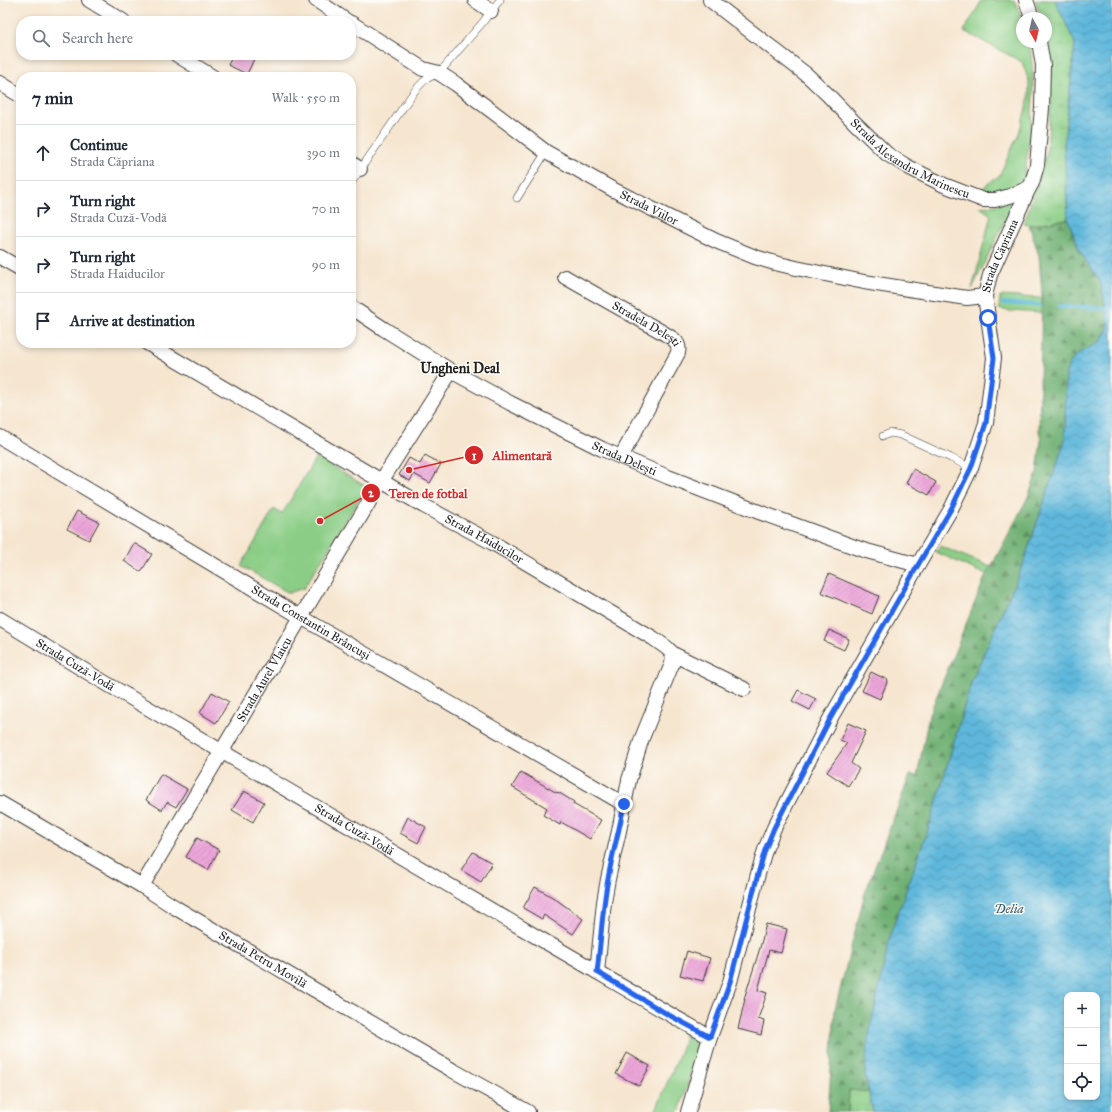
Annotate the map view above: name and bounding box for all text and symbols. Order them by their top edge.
north arrow [1016,12,1052,48]
search box [16,16,356,60]
icon: search [30,27,52,49]
text: Search here [62,29,133,47]
text: 7 min [32,88,73,109]
text: Walk · 550 m [271,90,340,106]
street label: Strada Alexandru Marinescu [848,116,972,201]
text: Continue [70,136,128,154]
icon: ahead [32,142,54,164]
text: 390 m [307,145,340,161]
text: Strada Căpriana [70,154,155,170]
street label: Strada Viilor [618,187,681,228]
text: Turn right [70,192,135,210]
icon: right [32,198,54,220]
text: 70 m [312,201,340,217]
text: Strada Cuză-Vodă [70,210,167,226]
street label: Strada Căpriana [979,216,1021,294]
text: Turn right [70,248,135,266]
icon: right [32,254,54,276]
text: 90 m [312,257,340,273]
text: Strada Haiducilor [70,266,165,282]
street label: Stradela Delești [610,298,685,349]
route start [979,309,997,327]
icon: arrive [32,310,54,332]
text: Arrive at destination [70,312,195,330]
district label: Ungheni Deal [420,360,501,378]
street label: Strada Delești [590,438,660,479]
callout: Alimentară [464,443,560,468]
text: Alimentară [491,448,552,464]
text: 1 [472,449,477,463]
callout: Teren de fotbal [361,481,476,506]
text: 2 [368,486,375,500]
text: Teren de fotbal [388,486,468,502]
street label: Strada Haiducilor [442,512,526,567]
street label: Strada Constantin Brâncuşi [249,582,373,663]
street label: Strada Aurel Vlaicu [234,634,295,724]
street label: Strada Cuză-Vodă [33,636,118,694]
route end [615,795,633,813]
street label: Strada Cuză-Vodă [312,801,397,859]
water label: Delia [994,901,1024,917]
street label: Strada Petru Movilă [217,928,310,991]
map controls [1064,992,1100,1100]
button: + [1064,992,1100,1028]
button: − [1064,1028,1100,1064]
button: locate [1064,1064,1100,1100]

